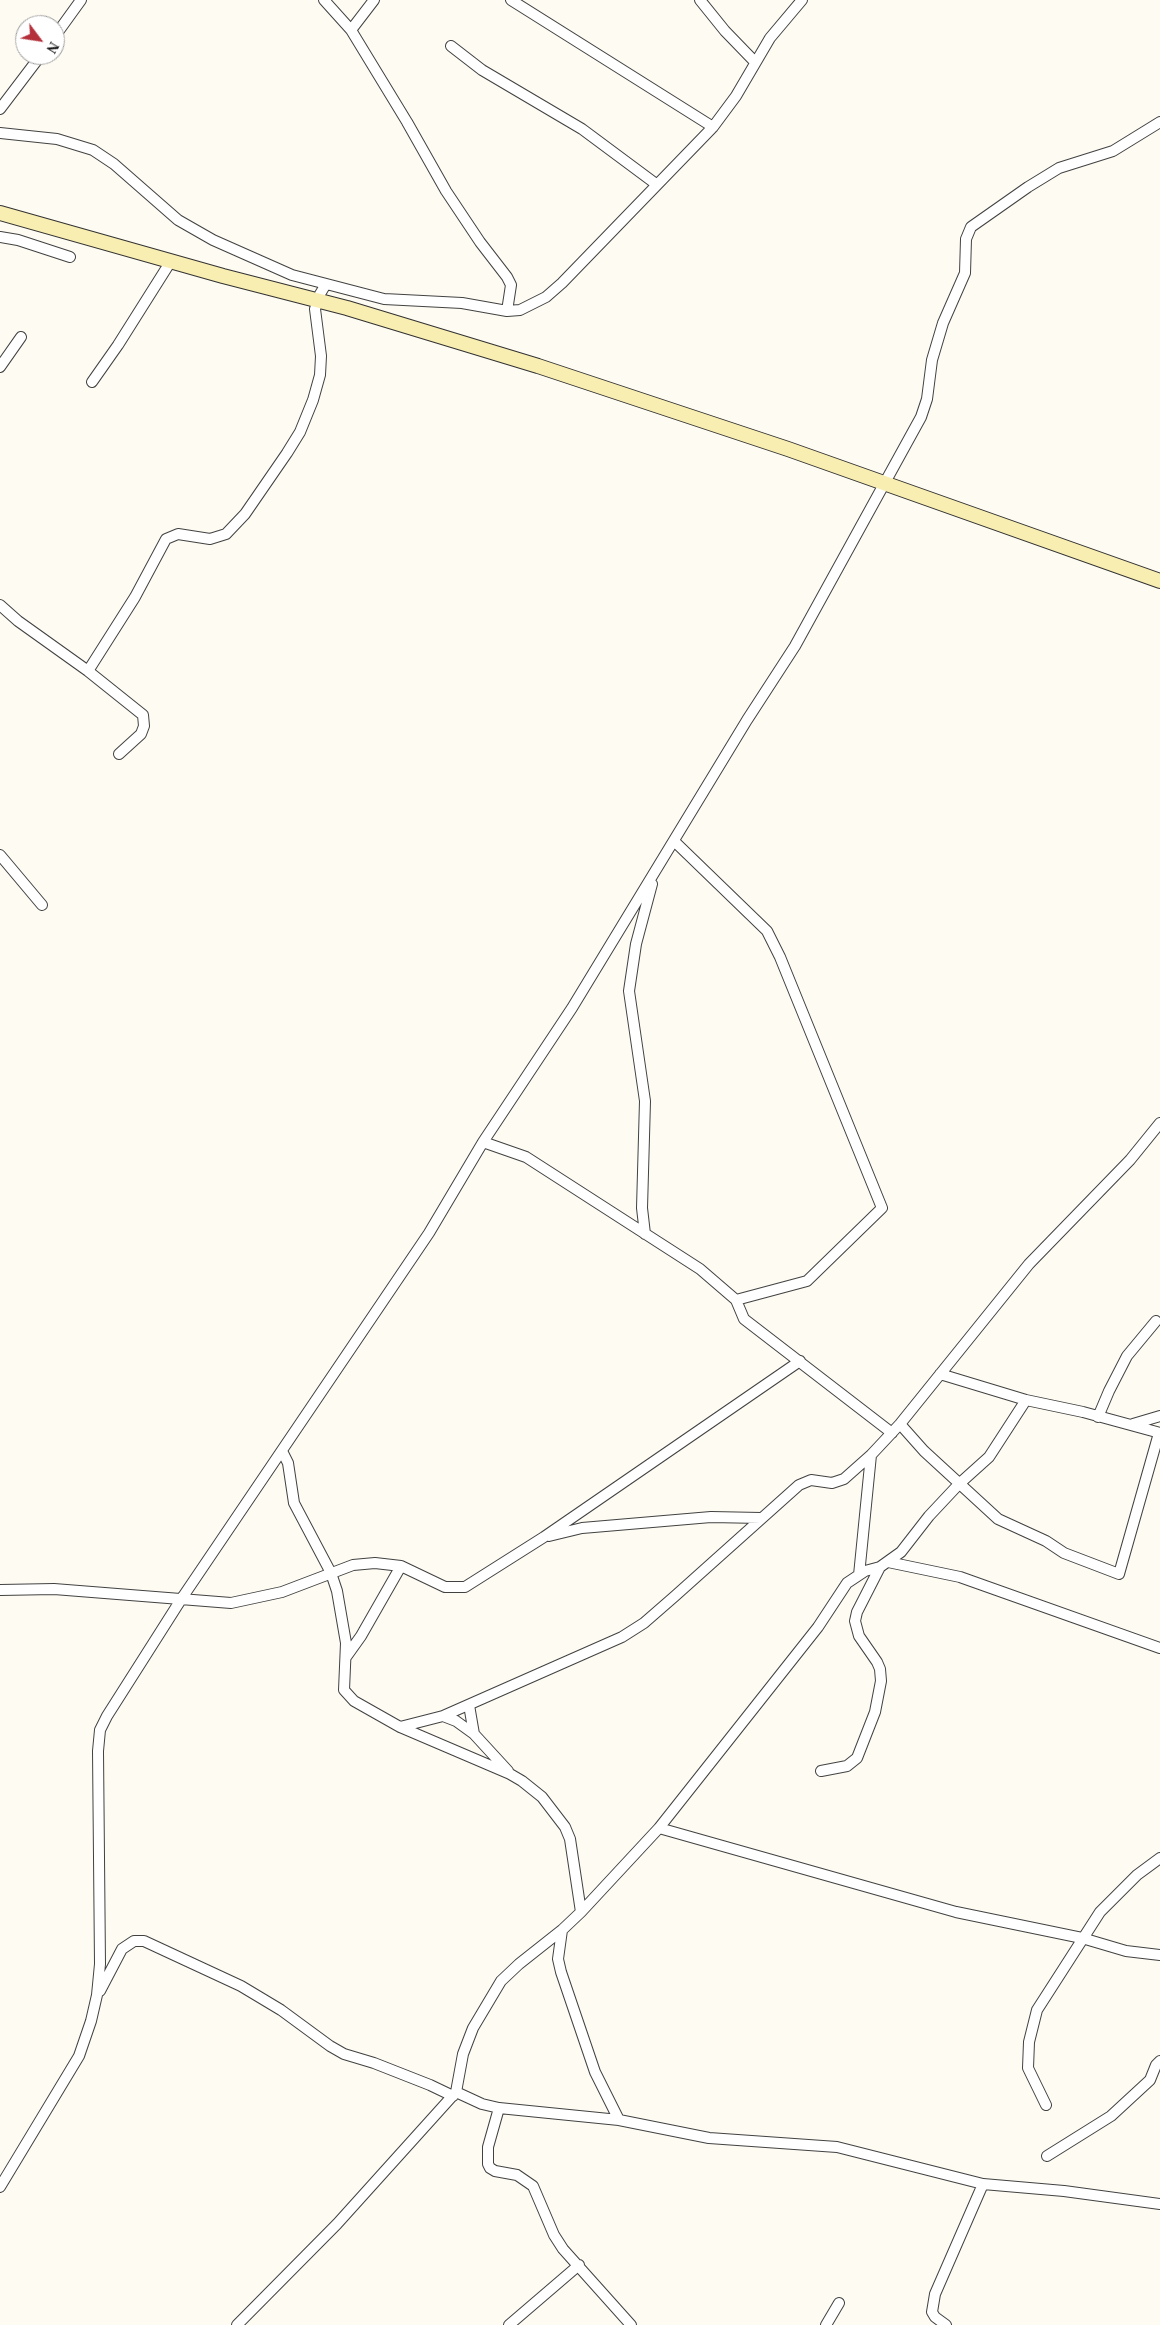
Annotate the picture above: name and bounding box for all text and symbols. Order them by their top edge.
north arrow [15,15,65,65]
text: N [43,39,61,56]

